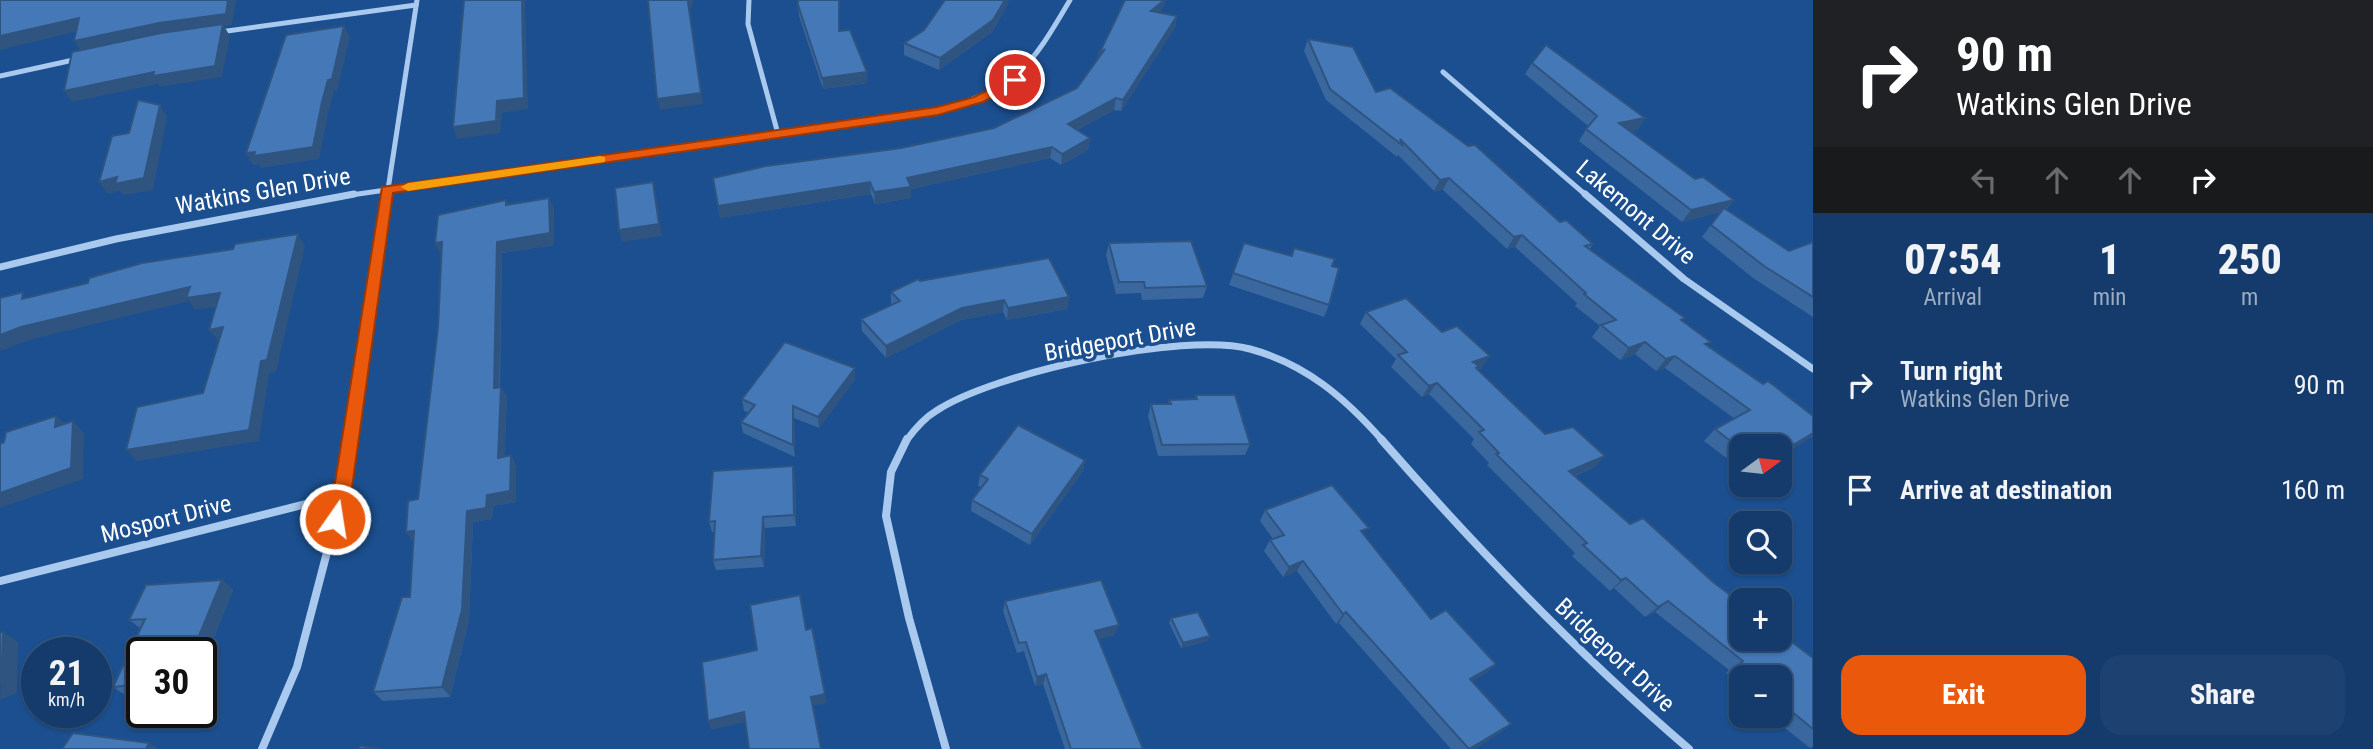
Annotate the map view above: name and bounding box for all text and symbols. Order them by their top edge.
text: 90 m [1956,26,2053,83]
icon: right [1841,28,1932,119]
pin [985,50,1045,110]
icon: arrive [996,61,1034,99]
text: Watkins Glen Drive [1956,85,2192,123]
street label: Lakemont Drive [1571,154,1701,270]
icon: left [1965,161,2003,199]
icon: ahead [2038,161,2076,199]
icon: ahead [2111,161,2149,199]
icon: right [2184,161,2222,199]
street label: Watkins Glen Drive [173,162,353,220]
text: 07:54 [1904,235,2001,284]
text: 1 [2099,235,2120,284]
text: 250 [2218,235,2282,284]
text: Arrival [1924,284,1982,311]
text: min [2093,284,2126,311]
text: m [2241,284,2258,311]
street label: Bridgeport Drive [1042,313,1198,367]
text: Turn right [1900,356,2002,386]
icon: right [1841,366,1879,404]
text: 90 m [2294,370,2345,400]
text: Watkins Glen Drive [1900,386,2069,413]
north arrow [1729,434,1792,497]
map controls [1729,434,1792,728]
icon: arrive [1841,471,1879,509]
text: Arrive at destination [1900,475,2112,505]
text: 160 m [2281,475,2345,505]
position arrow [298,482,372,556]
street label: Mosport Drive [98,489,234,549]
button: search [1729,511,1792,574]
button: + [1729,588,1792,651]
street label: Bridgeport Drive [1549,593,1681,717]
speed limit sign: 30 [126,637,217,728]
text: 21 [49,653,84,694]
button: Exit [1841,655,2086,735]
button: Share [2100,655,2345,735]
button: − [1729,665,1792,728]
text: km/h [48,689,85,710]

